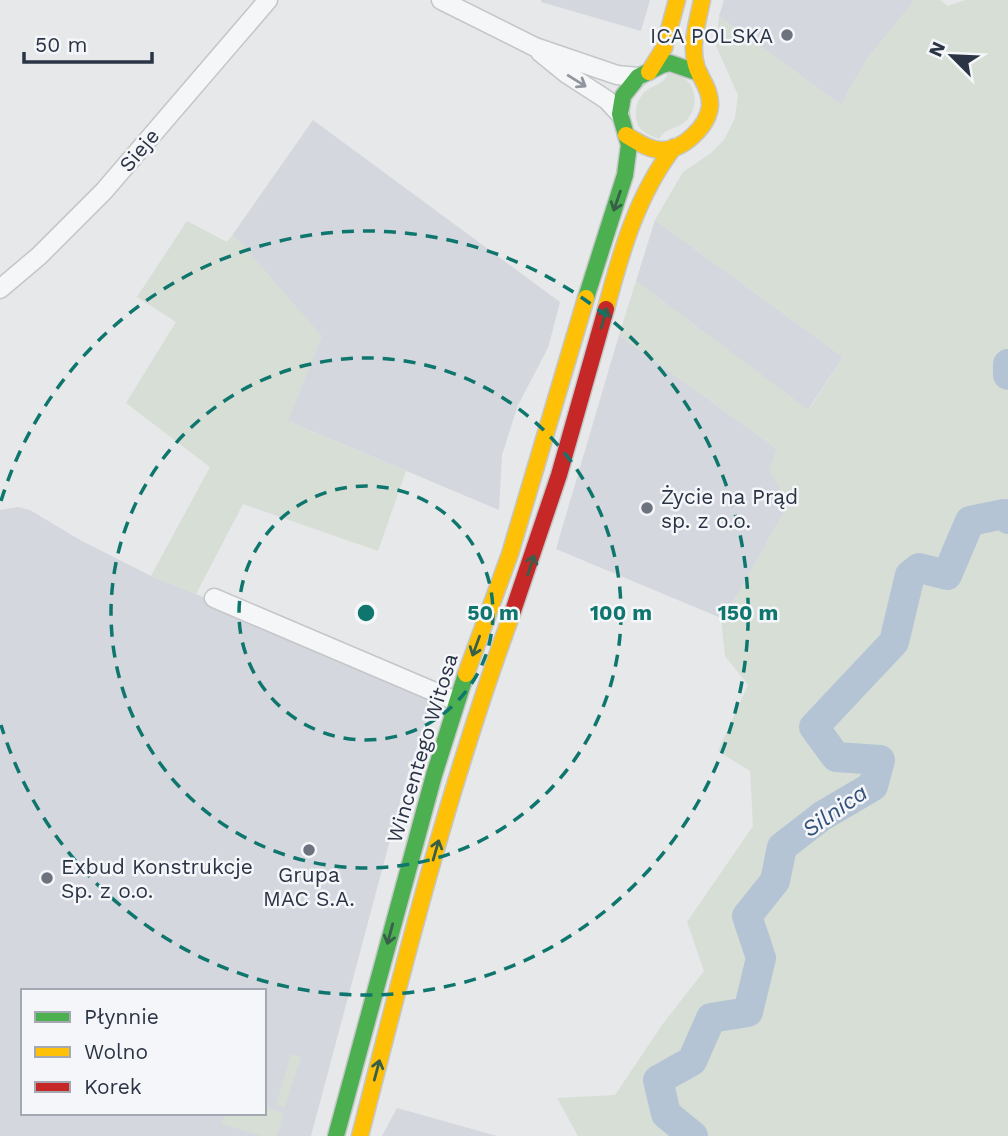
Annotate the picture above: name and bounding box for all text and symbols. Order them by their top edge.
scale bar [24,21,152,65]
north arrow [917,21,987,91]
place label: ICA POLSKA [650,23,773,48]
marker: ICA POLSKA [779,27,795,43]
text: 50 m [35,32,87,57]
text: N [924,38,950,60]
one-way arrow [567,74,587,88]
street label: Sieje [114,123,164,177]
one-way arrow [610,189,622,211]
one-way arrow [598,307,611,330]
place label: Życie na Prąd sp. z o.o. [661,484,798,533]
marker: Życie na Prąd sp. z o.o. [639,500,655,516]
one-way arrow [525,554,538,576]
text: 50 m [467,600,519,625]
text: 100 m [590,600,652,625]
text: 150 m [718,600,778,625]
centre of rings [354,601,378,625]
one-way arrow [469,634,481,656]
street label: Wincentego Witosa [381,650,463,846]
water label: Silnica [797,779,873,843]
one-way arrow [430,839,443,862]
marker: Grupa MAC S.A. [301,842,317,858]
place label: Exbud Konstrukcje Sp. z o.o. [61,854,253,903]
place label: Grupa MAC S.A. [263,862,355,911]
marker: Exbud Konstrukcje Sp. z o.o. [39,870,55,886]
one-way arrow [383,922,396,945]
legend [21,989,266,1115]
text: Płynnie [84,1004,159,1029]
text: Wolno [84,1039,148,1064]
one-way arrow [371,1059,384,1082]
text: Korek [84,1074,142,1099]

